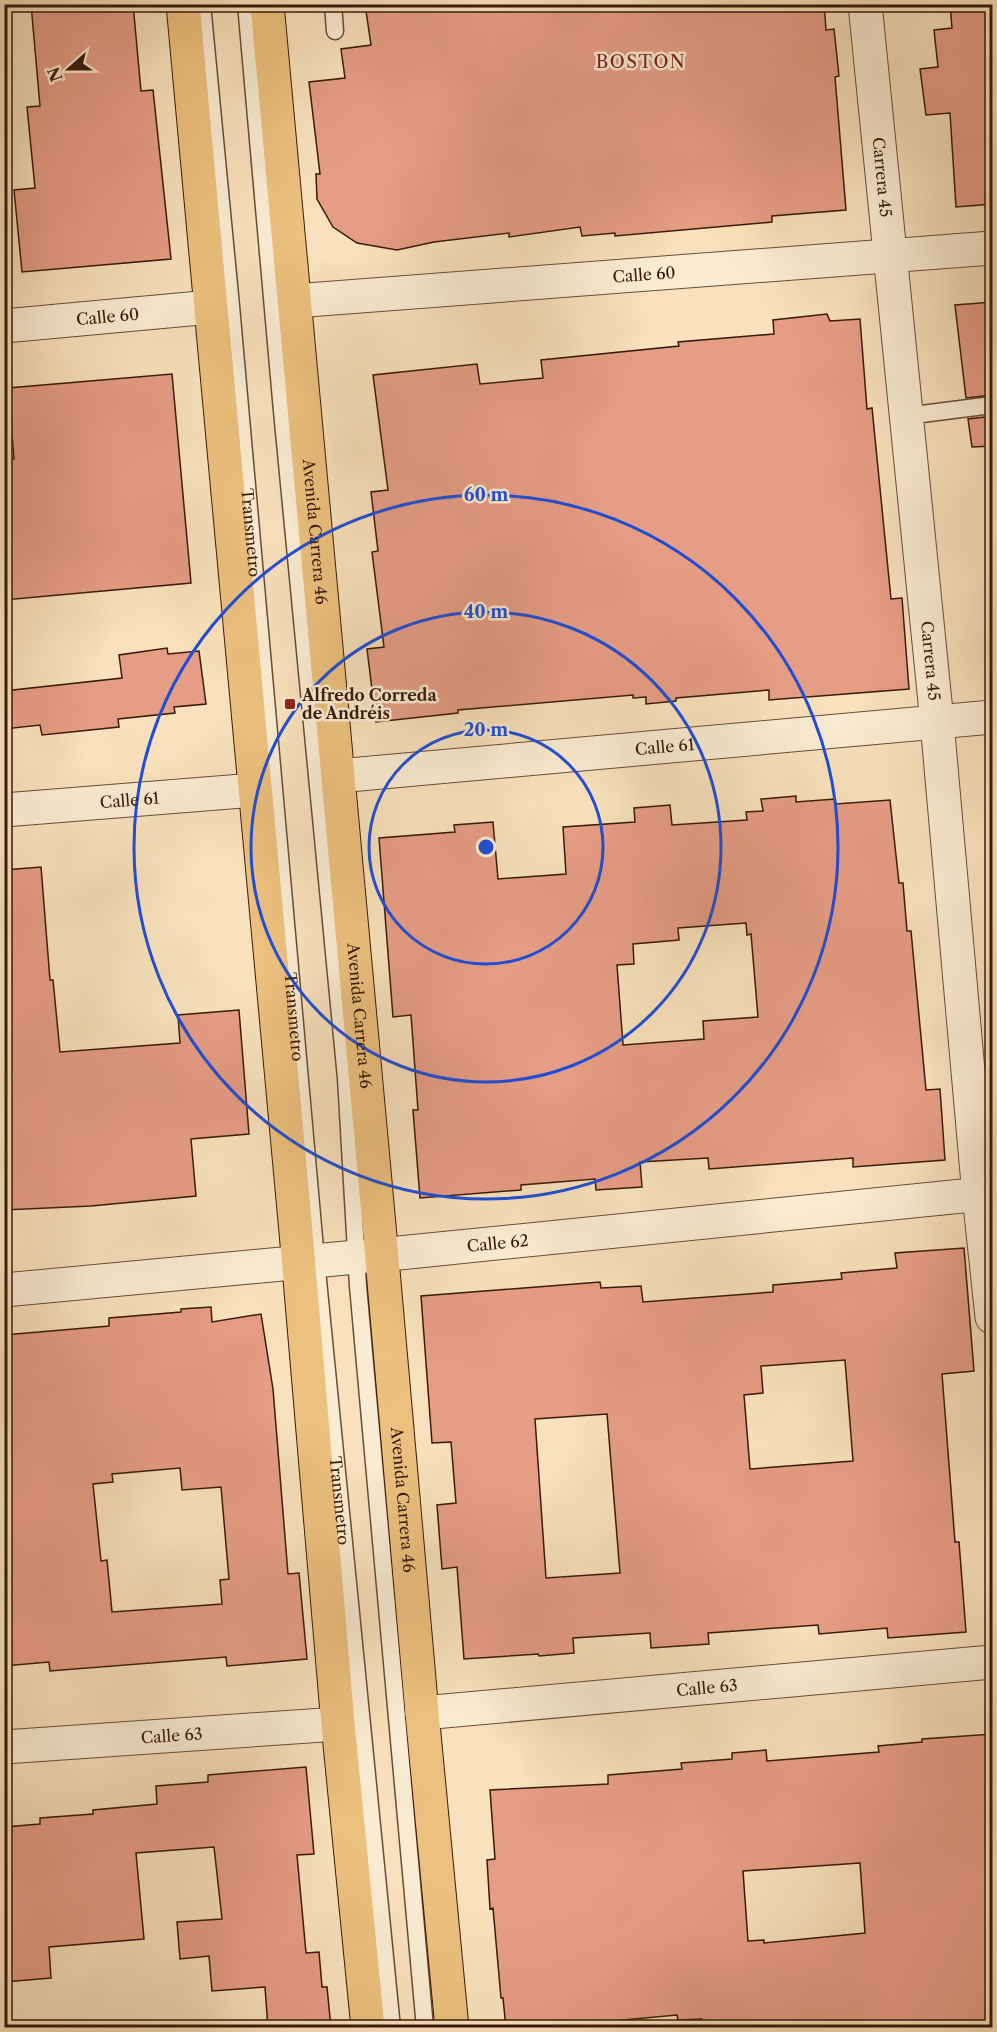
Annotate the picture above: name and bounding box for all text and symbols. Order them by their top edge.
north arrow [39,39,99,99]
district label: BOSTON [596,51,686,73]
text: N [43,64,67,84]
street label: Carrera 45 [868,136,896,218]
street label: Calle 60 [612,262,676,287]
street label: Calle 60 [75,304,140,329]
street label: Avenida Carrera 46 [299,457,332,605]
text: 60 m [464,484,508,506]
street label: Transmetro [237,487,265,578]
text: 40 m [464,601,508,623]
street label: Carrera 45 [917,620,945,702]
place label: Alfredo Correda de Andréis [301,685,437,723]
marker: Alfredo Correda de Andréis [283,697,297,711]
text: 20 m [464,719,508,741]
street label: Calle 61 [634,734,696,759]
street label: Calle 61 [99,788,160,812]
centre of rings [476,837,496,857]
street label: Avenida Carrera 46 [343,941,376,1089]
street label: Transmetro [280,972,308,1062]
street label: Calle 62 [466,1230,530,1256]
street label: Avenida Carrera 46 [387,1425,420,1573]
street label: Transmetro [325,1455,354,1546]
street label: Calle 63 [675,1675,739,1700]
street label: Calle 63 [140,1723,203,1748]

